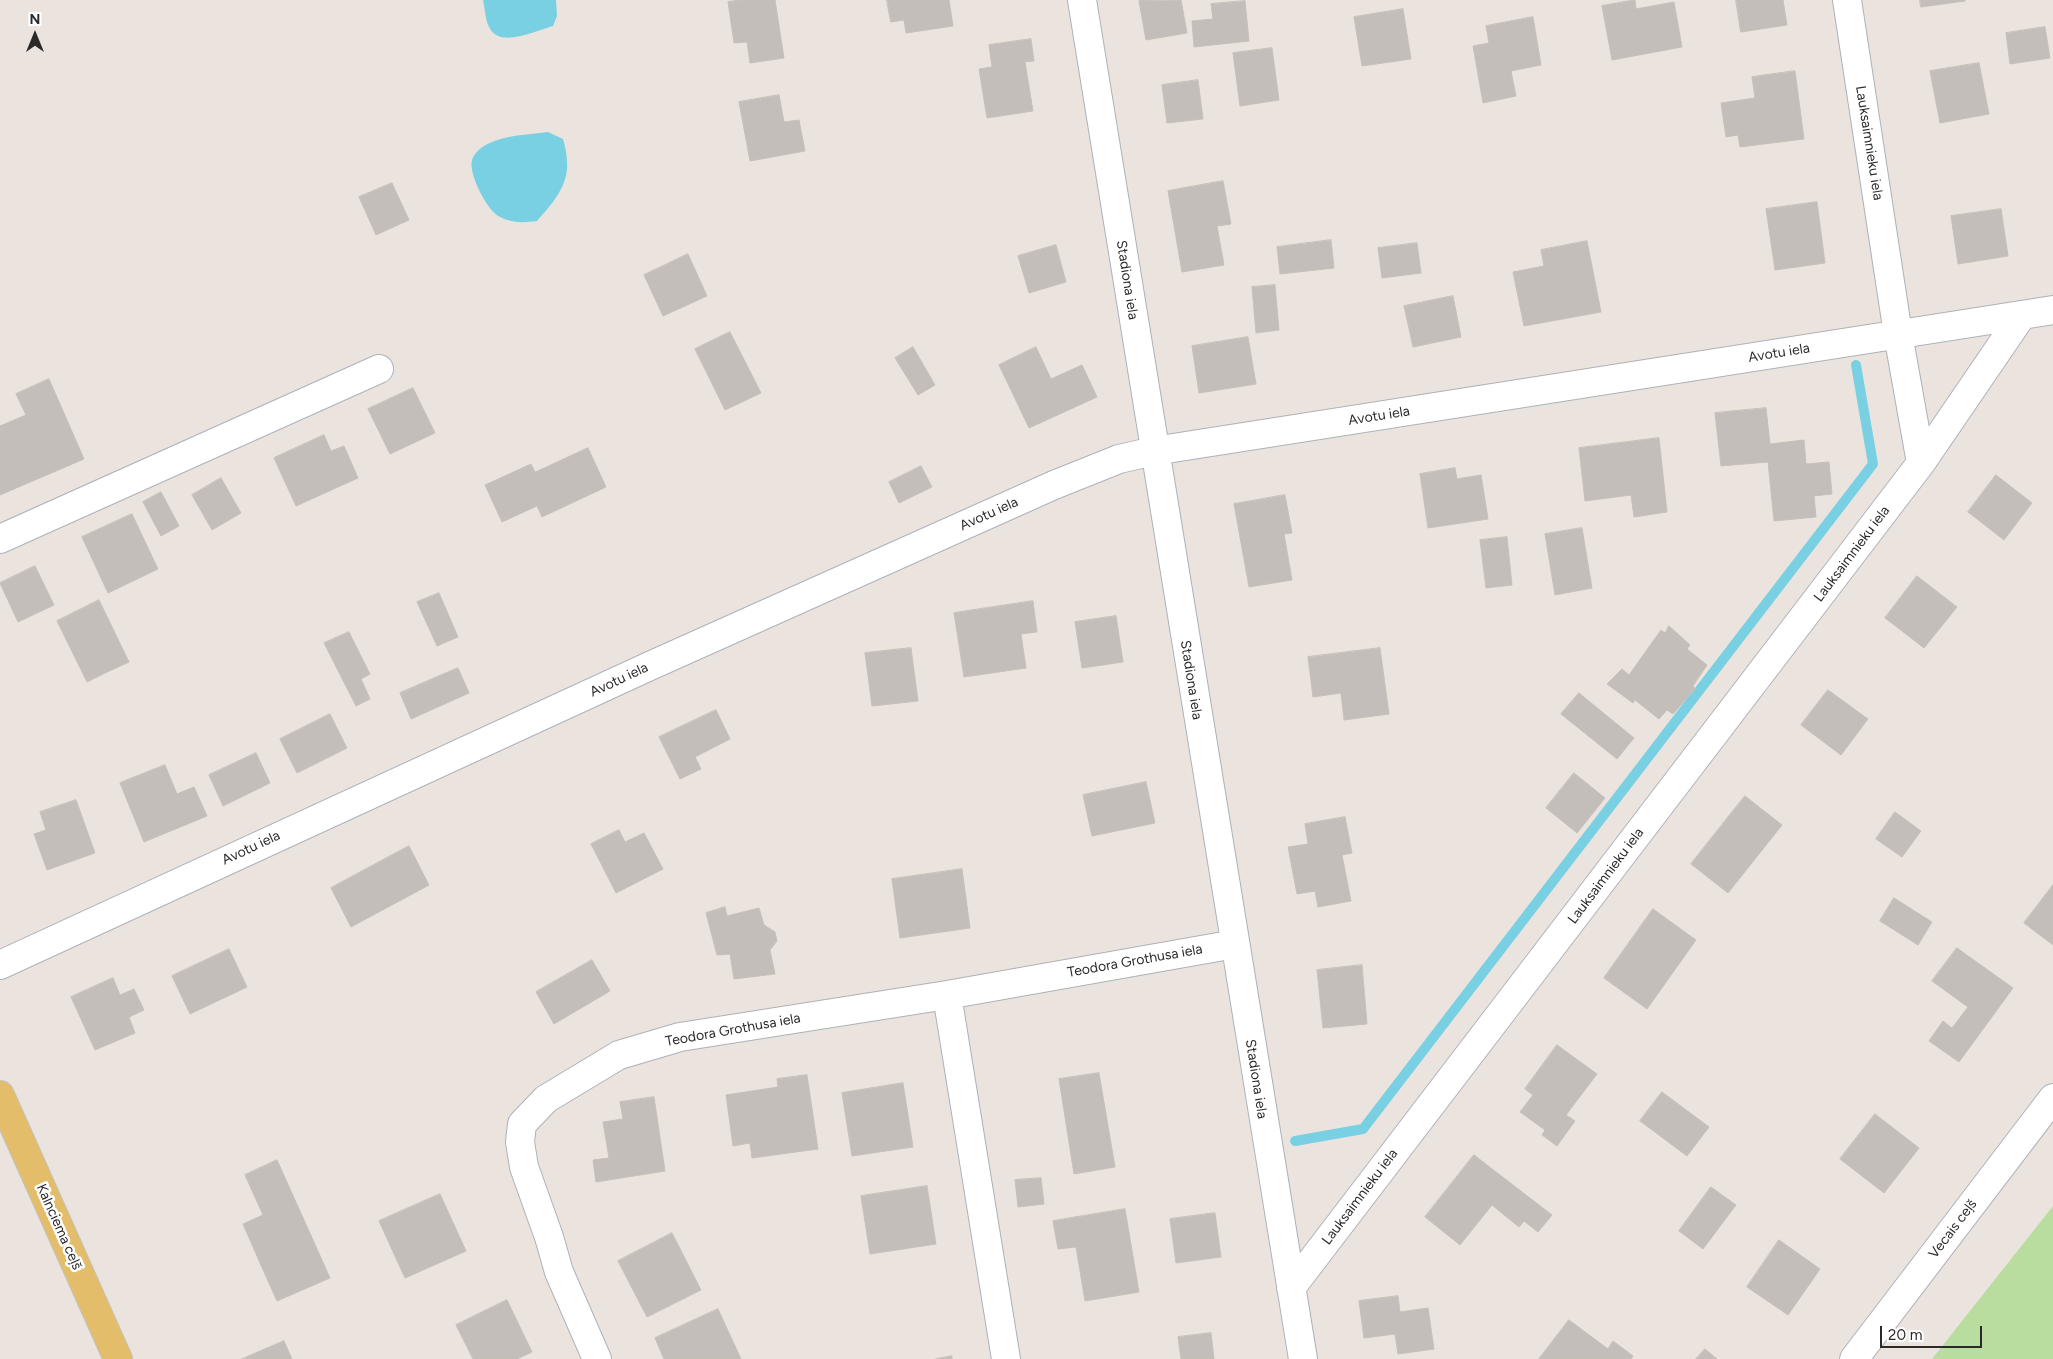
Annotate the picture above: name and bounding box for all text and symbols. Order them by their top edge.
north arrow [10,10,60,60]
text: N [30,11,40,28]
street label: Lauksaimnieku iela [1852,85,1886,201]
street label: Stadiona iela [1112,239,1142,321]
street label: Avotu iela [1747,340,1811,366]
street label: Avotu iela [1347,403,1411,429]
street label: Avotu iela [957,494,1021,534]
street label: Lauksaimnieku iela [1810,503,1894,605]
street label: Stadiona iela [1176,639,1206,721]
street label: Avotu iela [587,659,651,701]
street label: Lauksaimnieku iela [1564,825,1648,927]
street label: Avotu iela [219,827,283,869]
street label: Teodora Grothusa iela [1066,941,1204,981]
street label: Teodora Grothusa iela [664,1010,802,1050]
street label: Stadiona iela [1241,1038,1271,1120]
street label: Lauksaimnieku iela [1318,1146,1402,1248]
street label: Kalnciema ceļš [33,1181,85,1273]
street label: Vecais ceļš [1925,1196,1981,1262]
scale bar [1883,1316,1986,1348]
text: 20 m [1888,1326,1922,1344]

